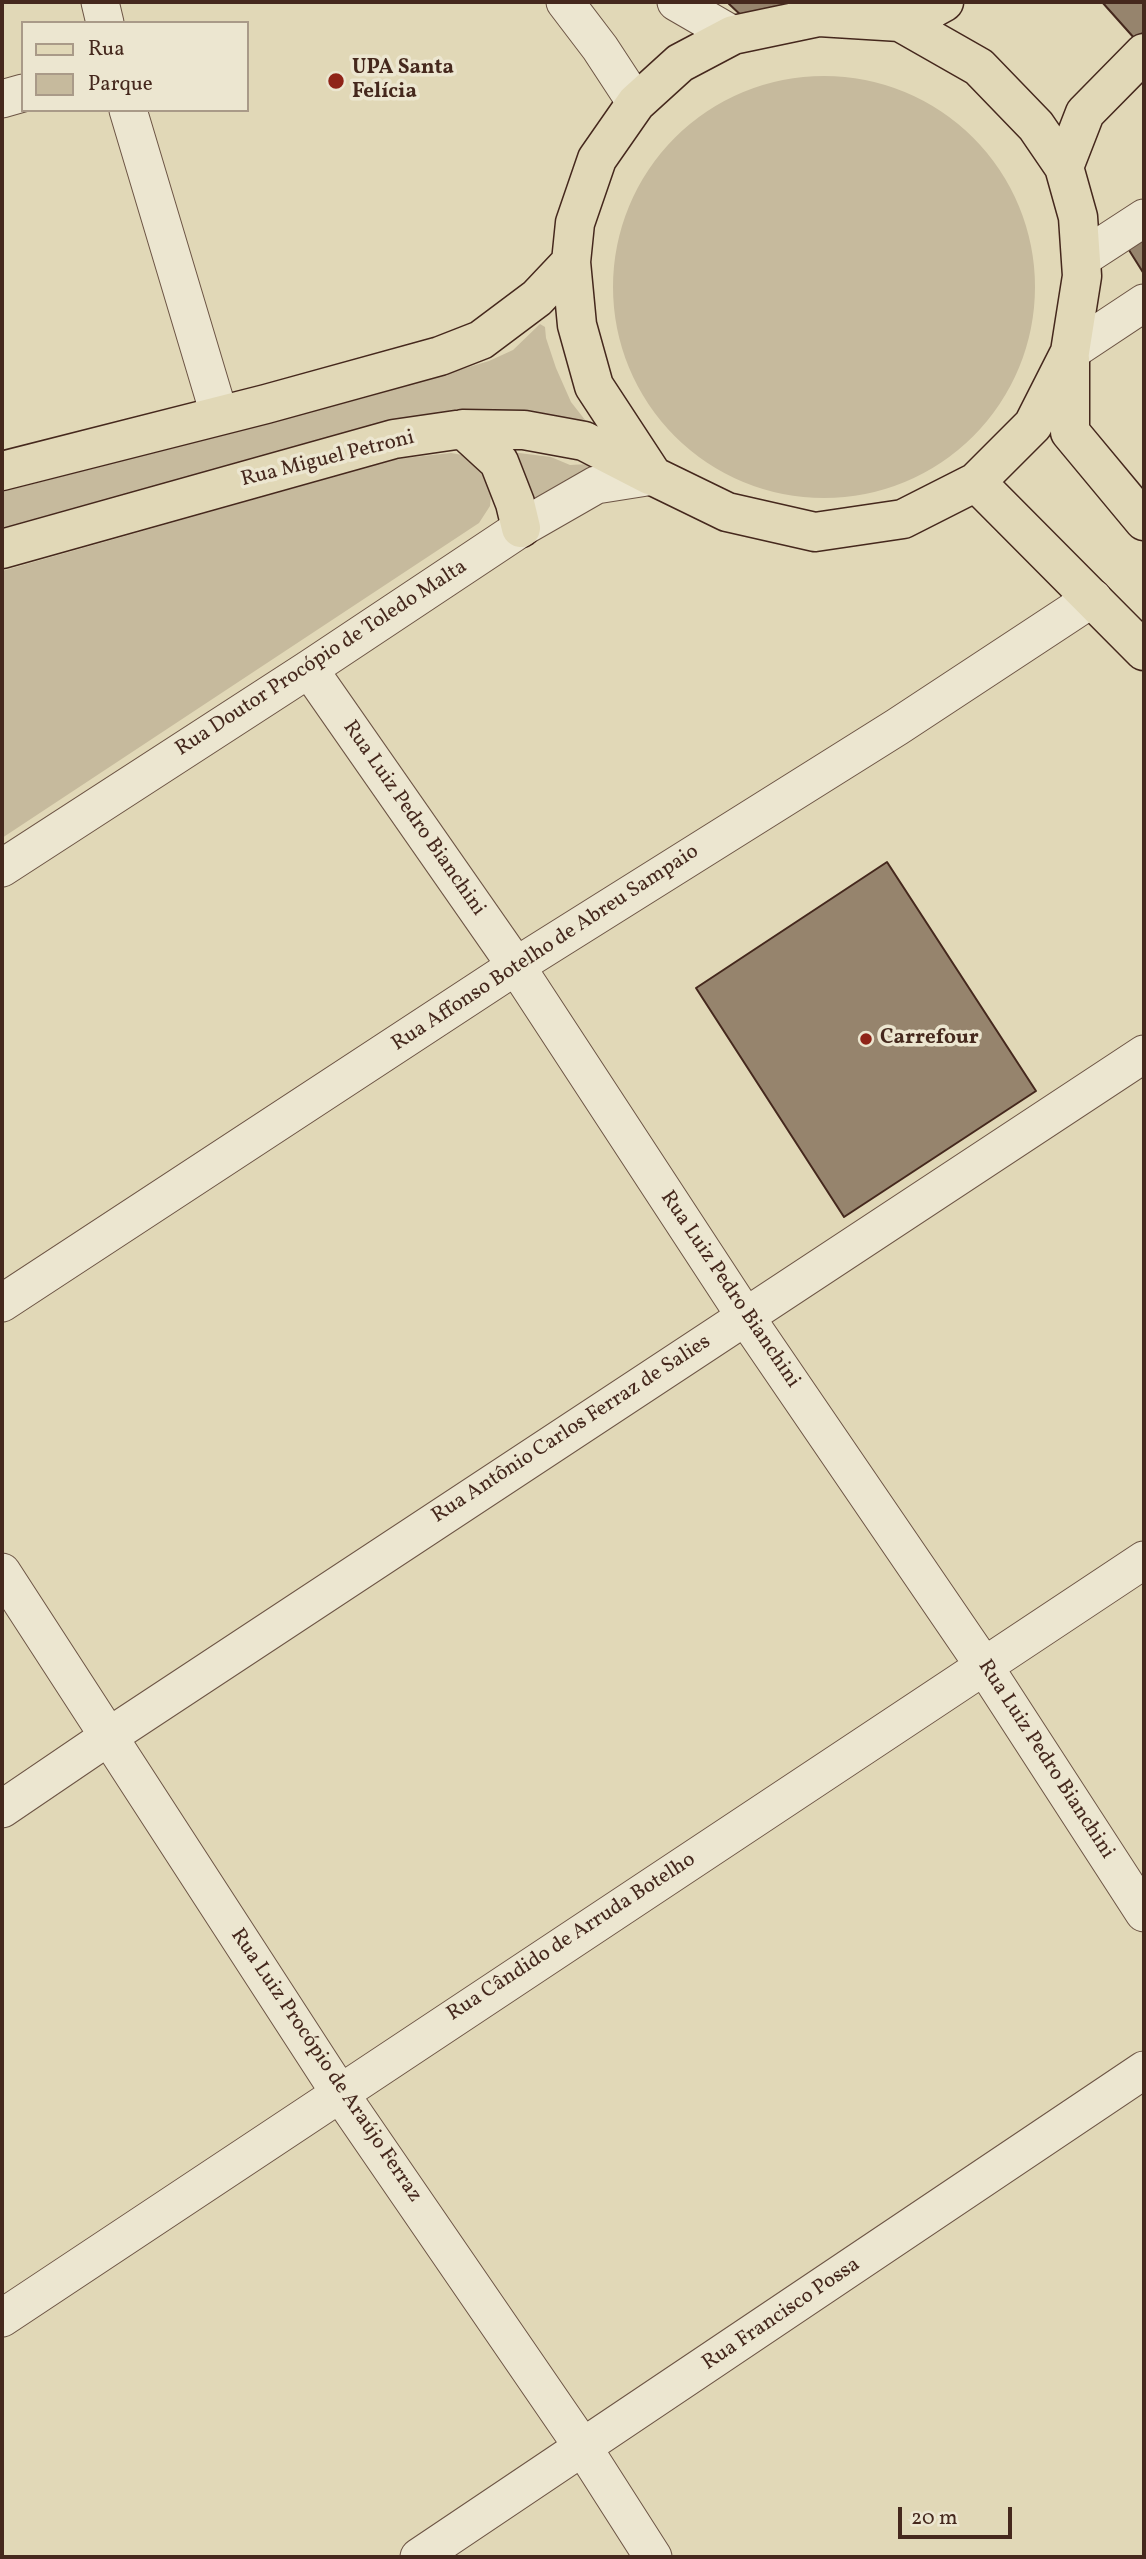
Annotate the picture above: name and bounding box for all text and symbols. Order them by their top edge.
legend [21,21,248,112]
text: Rua [88,35,125,64]
place label: UPA Santa Felícia [352,56,454,106]
text: Parque [88,70,153,99]
marker: UPA Santa Felícia [326,71,346,91]
street label: Rua Miguel Petroni [239,426,417,494]
street label: Rua Doutor Procópio de Toledo Malta [172,555,472,763]
street label: Rua Luiz Pedro Bianchini [336,717,490,921]
street label: Rua Affonso Botelho de Abreu Sampaio [388,840,704,1058]
place label: Carrefour [880,1026,979,1052]
marker: Carrefour [858,1031,874,1047]
street label: Rua Luiz Pedro Bianchini [654,1187,804,1393]
street label: Rua Antônio Carlos Ferraz de Salies [428,1330,716,1530]
street label: Rua Luiz Pedro Bianchini [971,1656,1119,1864]
street label: Rua Cândido de Arruda Botelho [443,1848,701,2028]
street label: Rua Luiz Procópio de Araújo Ferraz [224,1924,426,2208]
street label: Rua Francisco Possa [698,2253,866,2377]
scale bar [901,2492,1015,2536]
text: 20 m [911,2504,957,2533]

